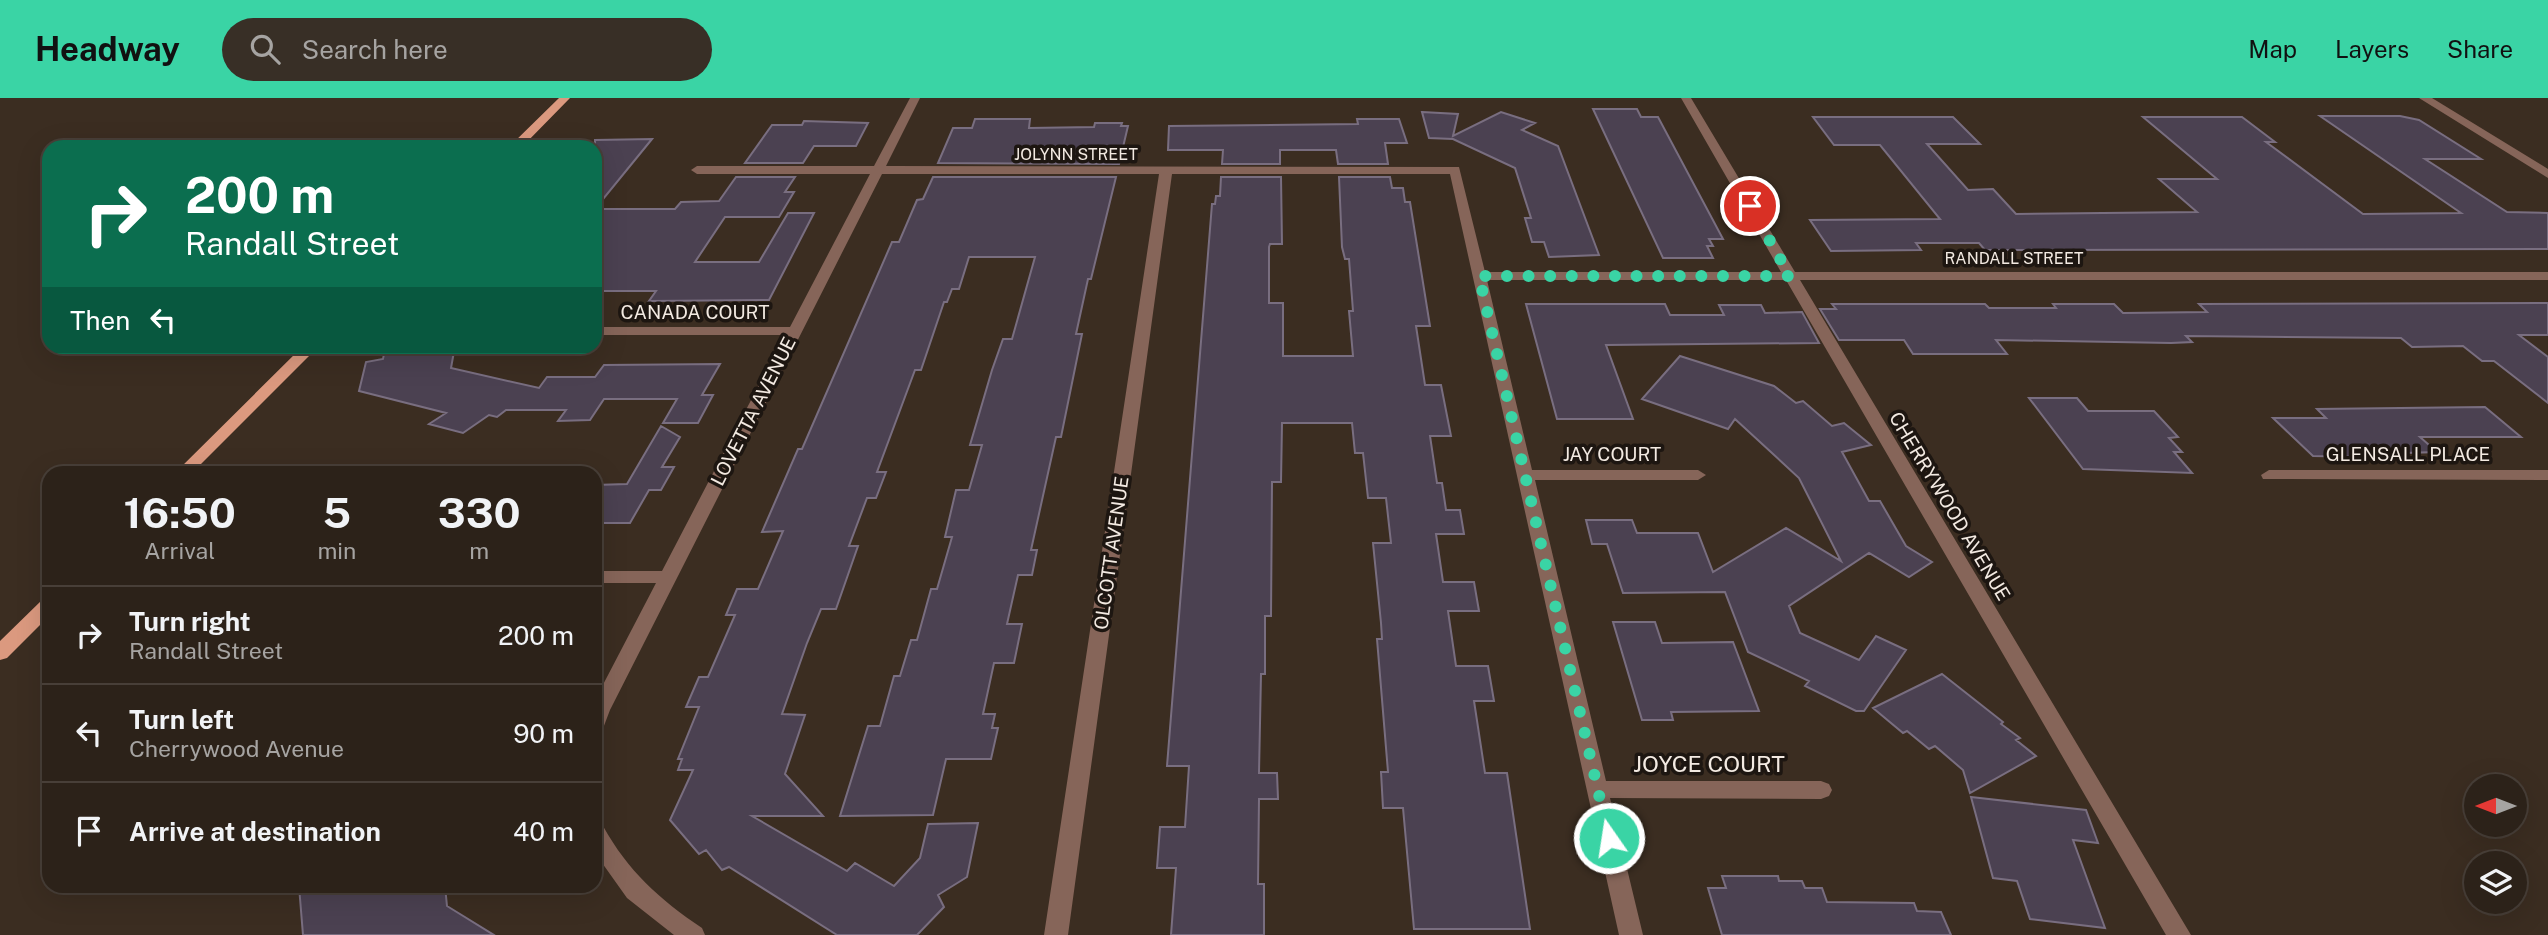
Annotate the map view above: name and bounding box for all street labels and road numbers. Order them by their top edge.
street label: JOLYNN STREET [1014,145,1138,164]
street label: RANDALL STREET [1944,249,2084,268]
street label: CANADA COURT [621,301,769,323]
street label: LOVETTA AVENUE [706,333,800,489]
street label: CHERRYWOOD AVENUE [1885,408,2015,604]
street label: JAY COURT [1563,443,1661,465]
street label: GLENSALL PLACE [2326,443,2490,465]
street label: OLCOTT AVENUE [1089,475,1133,631]
street label: JOYCE COURT [1633,750,1785,777]

